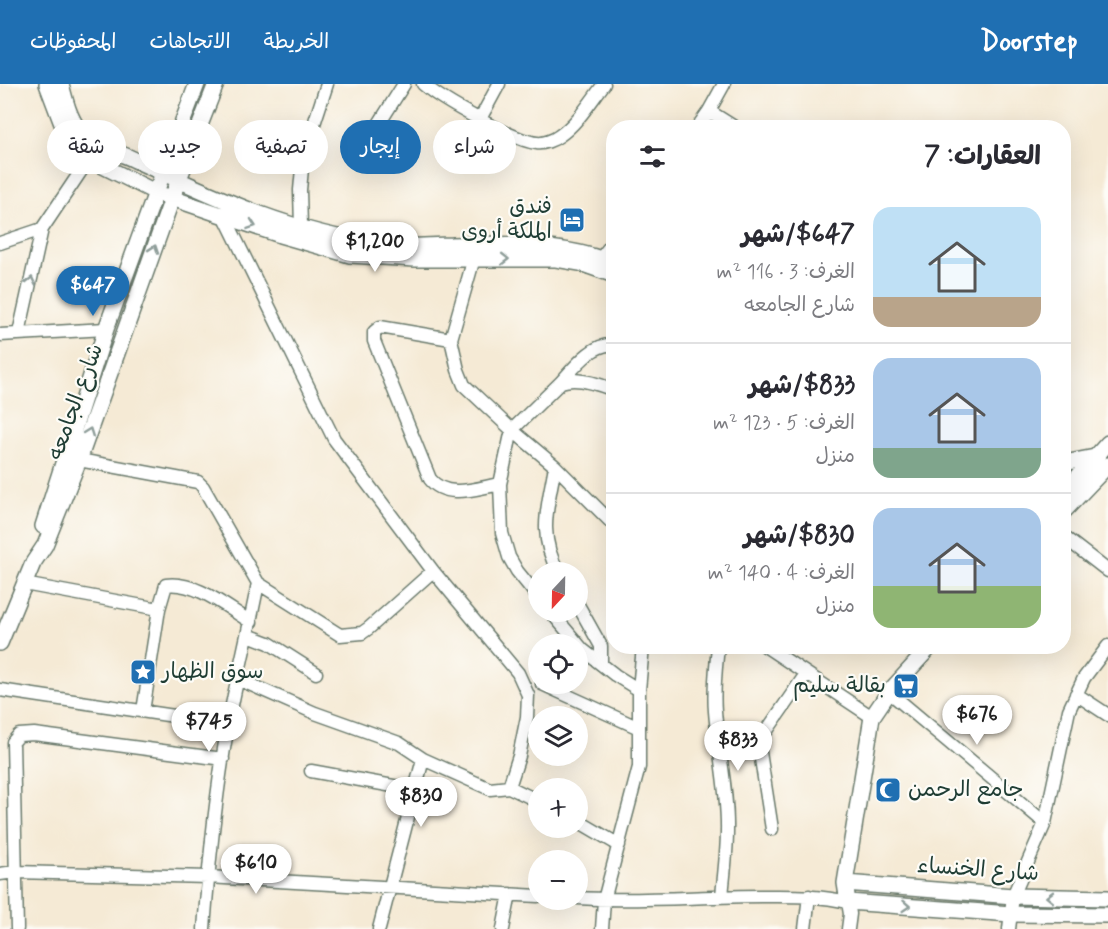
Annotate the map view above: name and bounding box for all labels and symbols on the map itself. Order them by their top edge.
place label: فندق الملكة أروى [461,193,552,246]
hotel icon: فندق الملكة أروى [557,205,587,235]
one-way arrow [246,218,257,231]
pin: $1,200 [326,222,424,273]
one-way arrow [147,244,160,255]
one-way arrow [501,253,510,265]
pin: $647 [57,266,129,317]
one-way arrow [23,276,36,286]
street label: شارع الجامعه [42,340,110,464]
one-way arrow [81,427,94,438]
north arrow [528,562,588,622]
place icon: سوق الظهار [128,657,158,687]
place label: سوق الظهار [160,658,264,686]
supermarket icon: بقالة سليم [891,671,921,701]
place label: بقالة سليم [793,672,886,701]
pin: $676 [941,695,1013,746]
pin: $745 [173,702,245,753]
pin: $833 [702,721,774,772]
mosque icon: جامع الرحمن [873,775,903,805]
place label: جامع الرحمن [908,776,1024,805]
pin: $830 [385,777,457,828]
pin: $610 [220,844,292,895]
street label: شارع الخنساء [916,852,1040,888]
one-way arrow [1045,890,1054,903]
one-way arrow [902,899,911,912]

